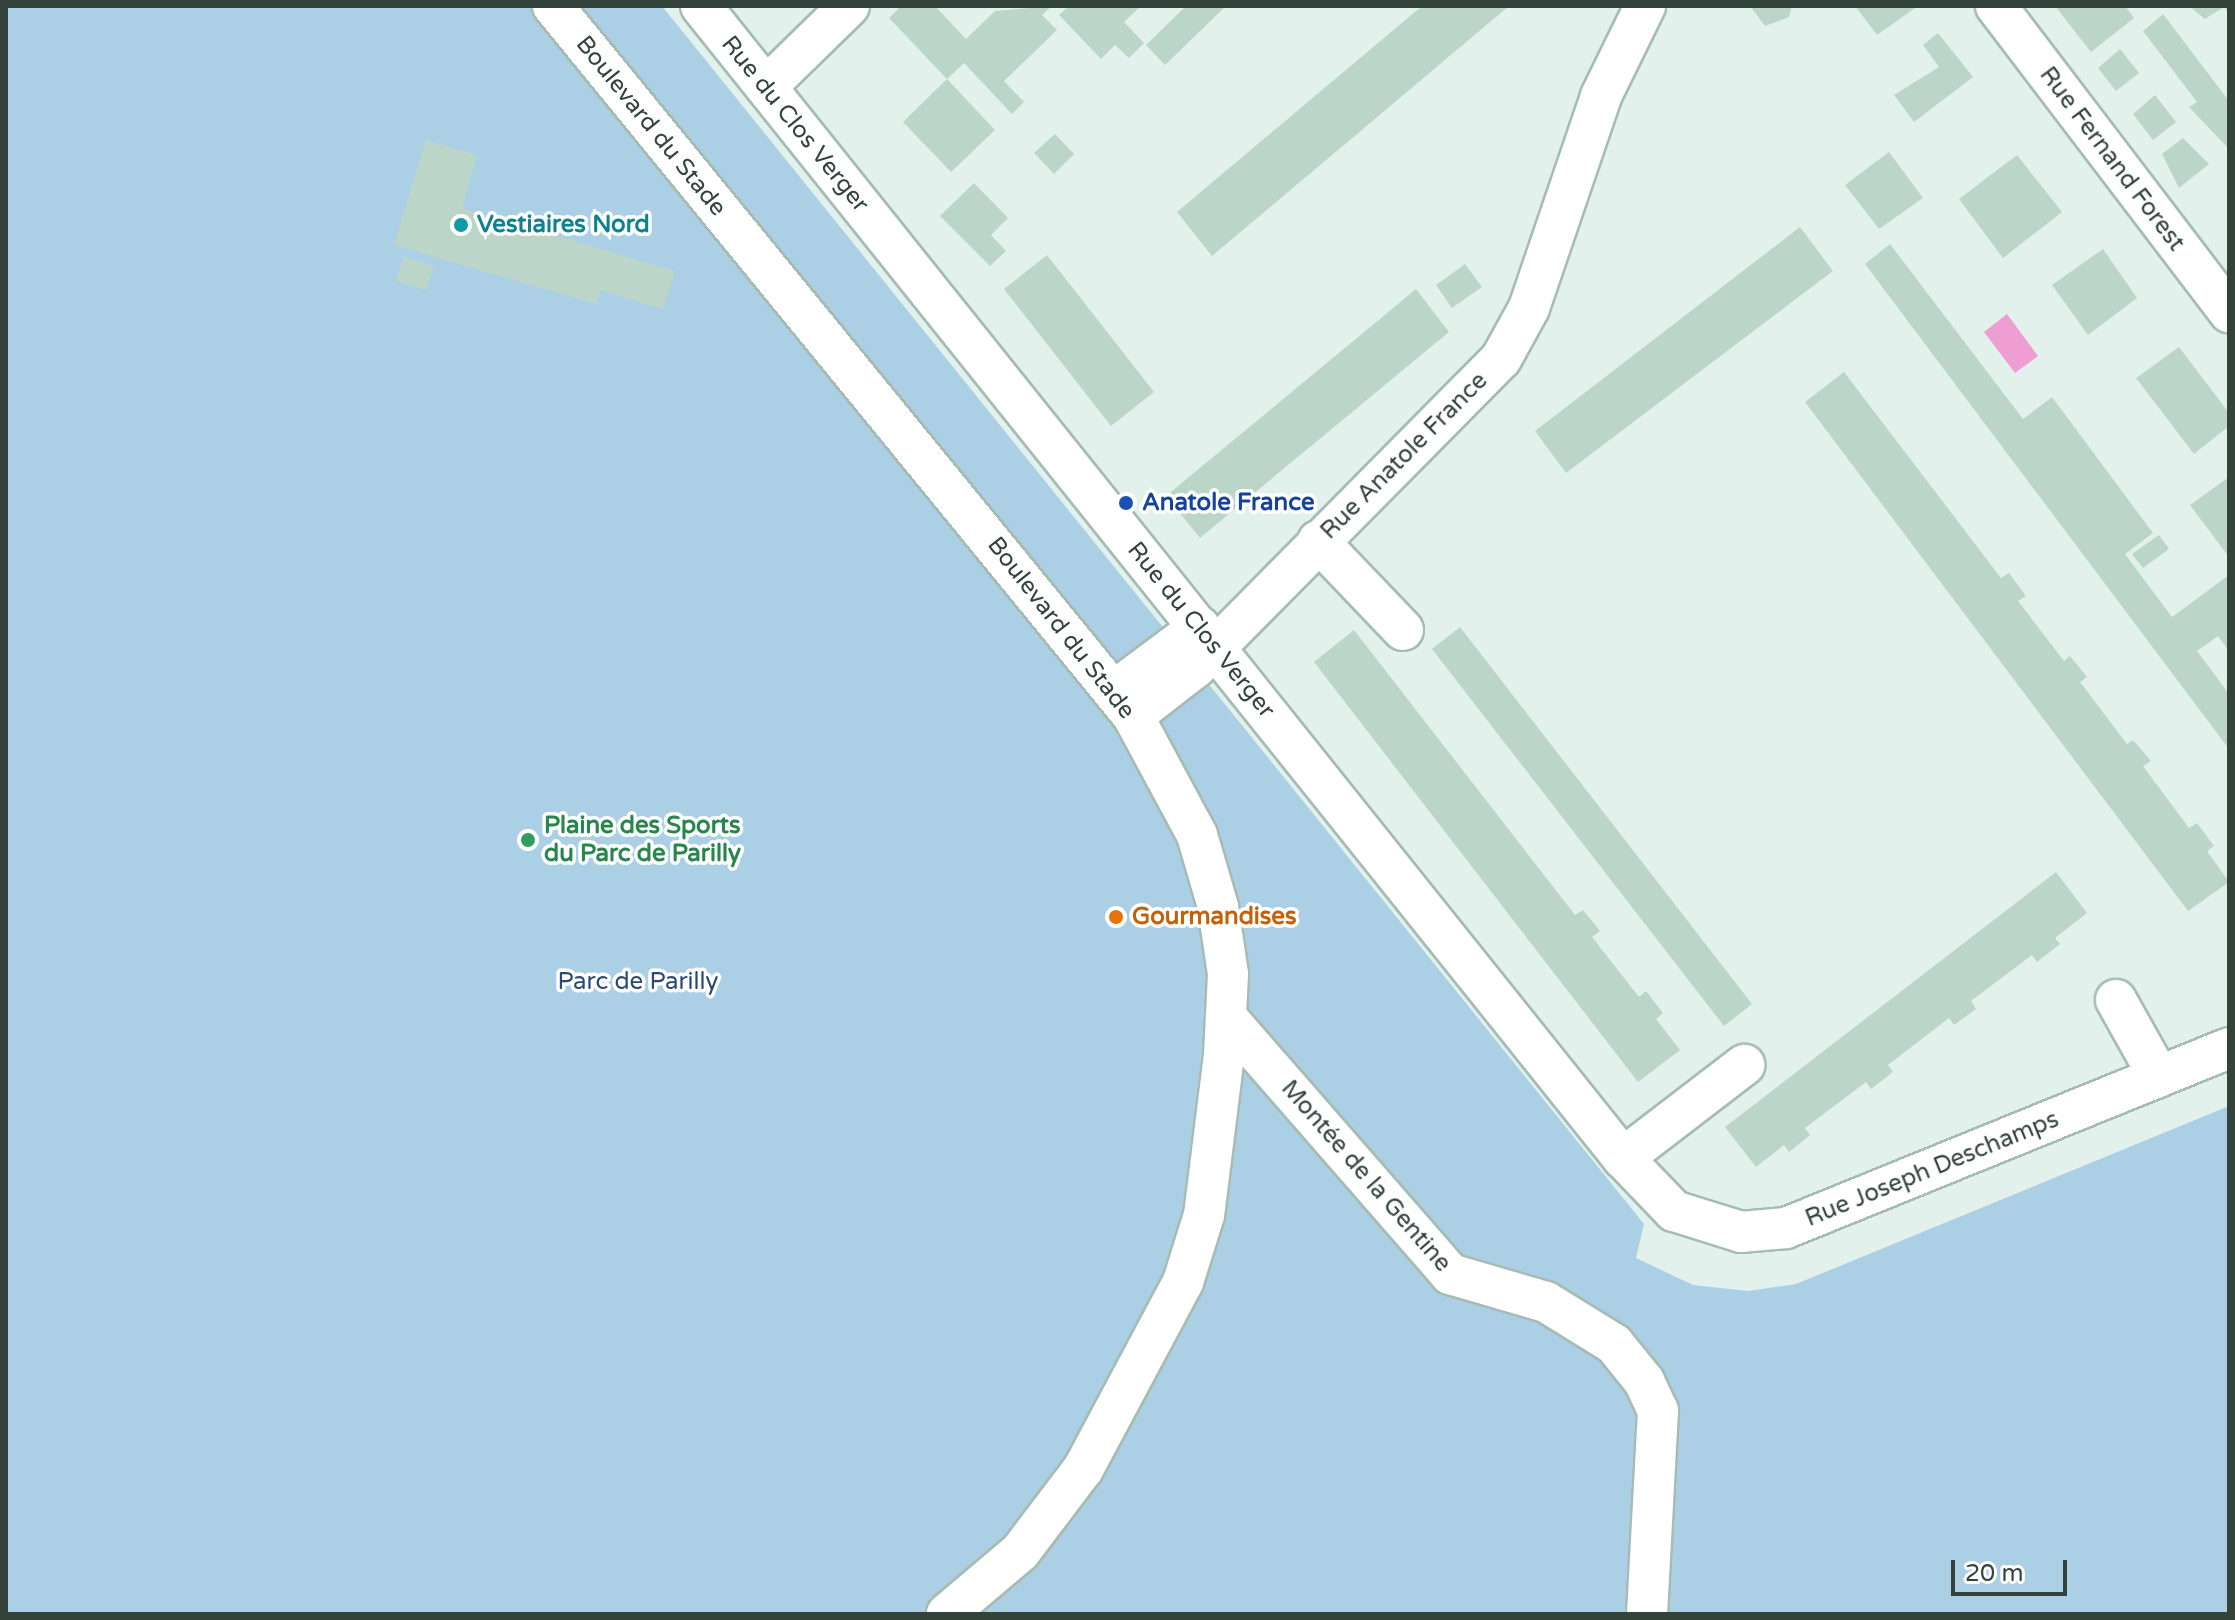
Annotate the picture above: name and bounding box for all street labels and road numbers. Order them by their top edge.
street label: Boulevard du Stade [570,30,732,222]
street label: Rue du Clos Verger [715,30,875,218]
street label: Rue Fernand Forest [2033,61,2191,257]
street label: Rue Anatole France [1315,367,1493,545]
street label: Boulevard du Stade [981,531,1141,725]
street label: Rue du Clos Verger [1121,536,1281,724]
street label: Montée de la Gentine [1275,1074,1457,1278]
street label: Rue Joseph Deschamps [1801,1105,2063,1233]

